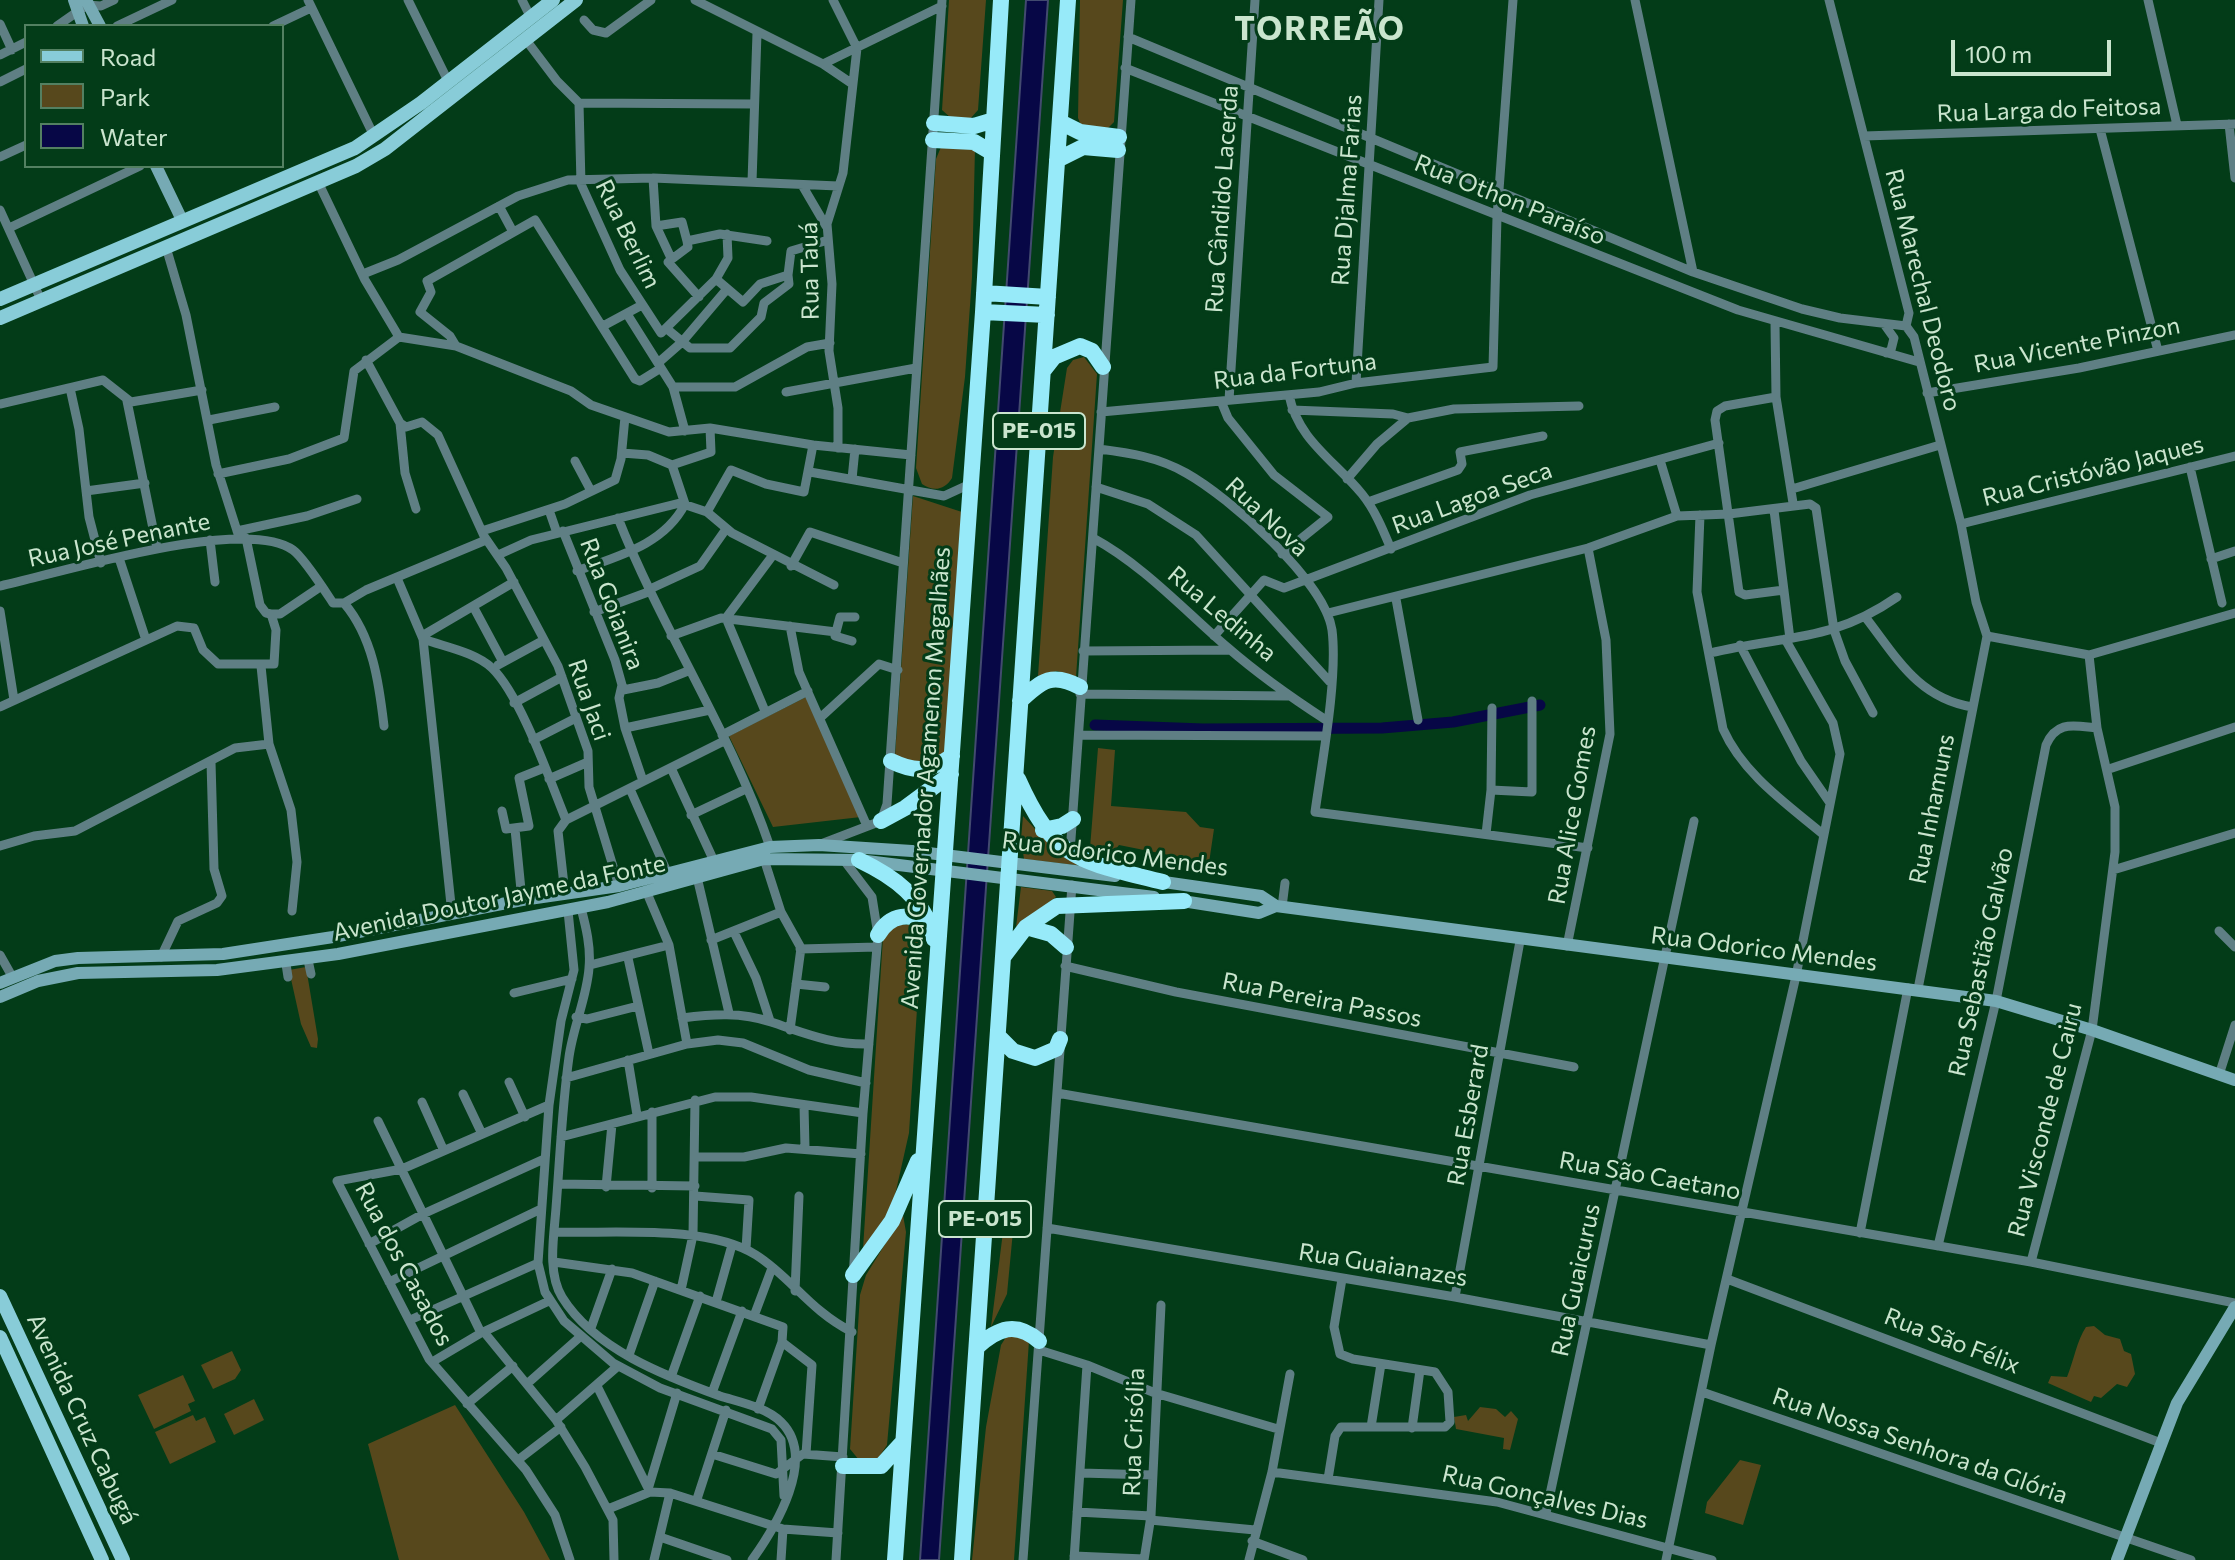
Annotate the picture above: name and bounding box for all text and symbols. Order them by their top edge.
district label: TORREÃO [1234,10,1406,48]
legend [24,24,284,168]
scale bar [1955,24,2115,74]
text: 100 m [1965,39,2032,68]
text: Road [100,42,156,71]
text: Park [100,82,150,111]
street label: Rua Cândido Lacerda [1200,84,1244,314]
street label: Rua Larga do Feitosa [1936,92,2162,128]
street label: Rua Djalma Farias [1326,93,1368,287]
text: Water [100,122,168,151]
street label: Rua Othon Paraíso [1410,149,1610,251]
street label: Rua Marechal Deodoro [1879,166,1967,414]
street label: Rua Berlim [589,175,667,293]
street label: Rua Tauá [795,222,825,320]
street label: Rua Vicente Pinzon [1972,311,2182,379]
street label: Rua da Fortuna [1212,347,1378,395]
road number: PE-015 [993,413,1085,449]
street label: Rua Cristóvão Jaques [1979,430,2207,512]
street label: Rua Lagoa Seca [1388,456,1556,540]
street label: Rua Nova [1219,471,1315,563]
street label: Rua José Penante [25,507,213,573]
street label: Rua Goianira [574,534,650,674]
street label: Avenida Governador Agamenon Magalhães [895,546,957,1010]
street label: Rua Ledinha [1162,560,1282,668]
street label: Rua Jaci [562,656,616,744]
street label: Rua Alice Gomes [1542,723,1602,907]
street label: Rua Inhamuns [1903,732,1961,886]
street label: Rua Odorico Mendes [1000,826,1230,882]
street label: Rua Sebastião Galvão [1943,845,2019,1079]
street label: Avenida Doutor Jayme da Fonte [330,849,668,947]
street label: Rua Odorico Mendes [1649,921,1879,977]
street label: Rua Pereira Passos [1220,967,1424,1033]
street label: Rua Visconde de Cairu [2002,1000,2088,1240]
street label: Rua Esberard [1441,1042,1495,1188]
street label: Rua São Caetano [1557,1146,1743,1206]
street label: Rua dos Casados [349,1177,459,1351]
road number: PE-015 [939,1201,1031,1237]
street label: Rua Guaicurus [1546,1201,1606,1359]
street label: Rua Guaianazes [1297,1237,1469,1293]
street label: Rua São Félix [1880,1302,2024,1380]
street label: Avenida Cruz Cabugá [21,1309,143,1529]
street label: Rua Crisólia [1117,1367,1151,1497]
street label: Rua Nossa Senhora da Glória [1769,1382,2071,1510]
street label: Rua Gonçalves Dias [1439,1459,1651,1535]

